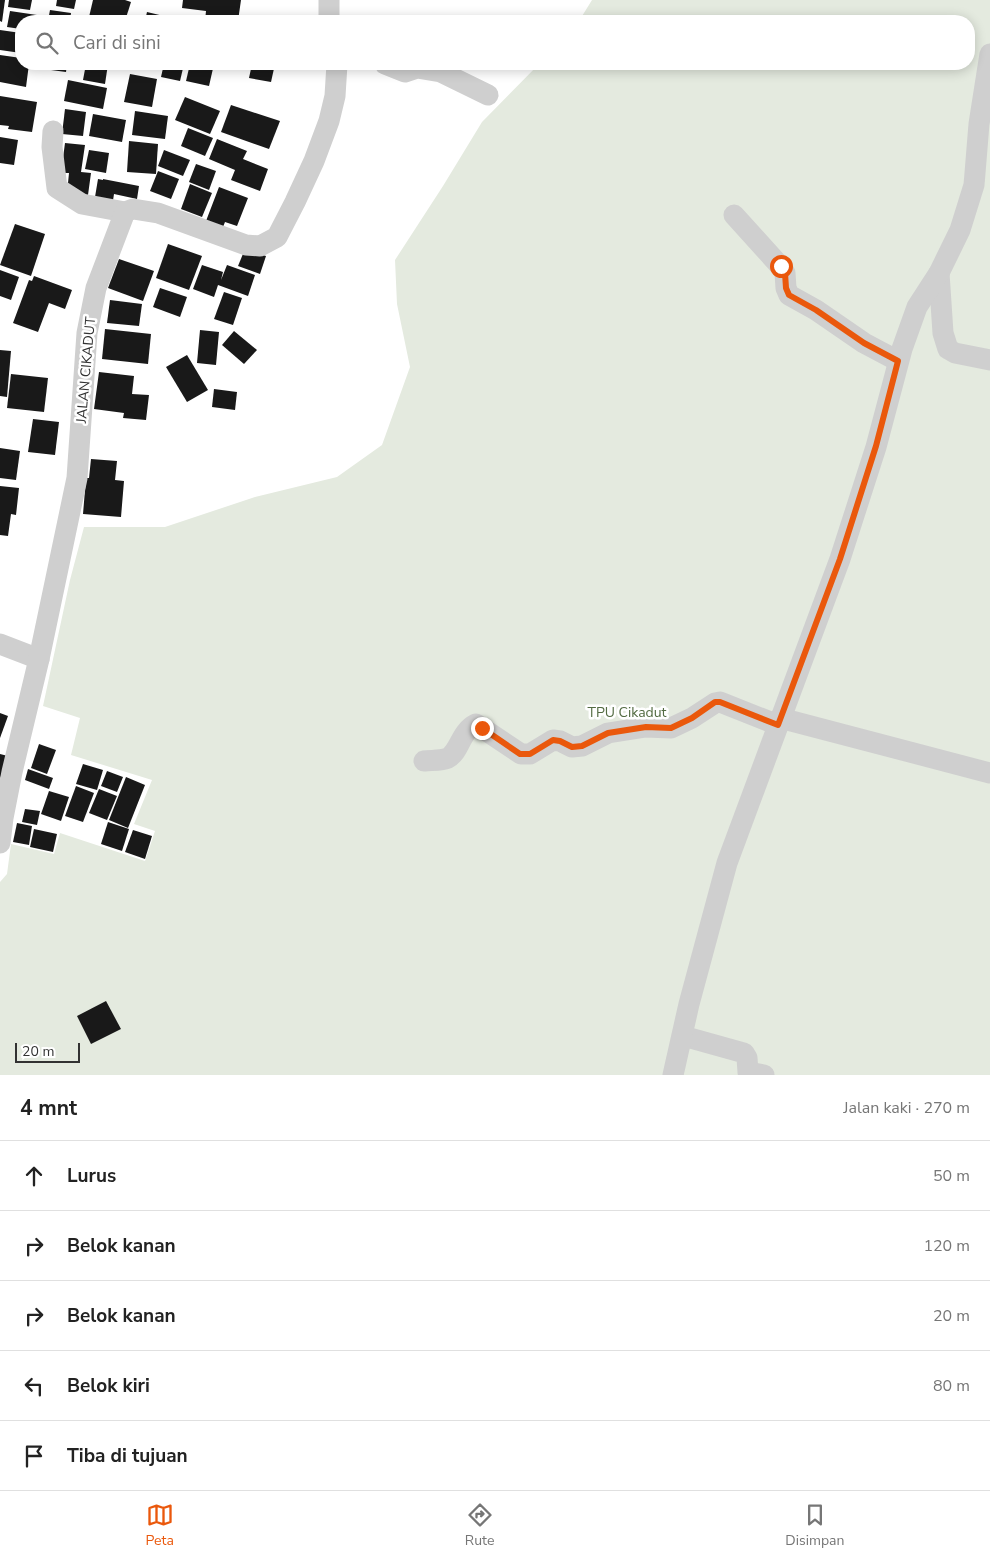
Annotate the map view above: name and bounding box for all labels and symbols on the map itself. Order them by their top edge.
route start [770,255,793,278]
street label: JALAN CIKADUT [72,315,100,425]
park label: TPU Cikadut [587,703,667,722]
route end [471,717,494,740]
scale bar [15,1040,80,1063]

